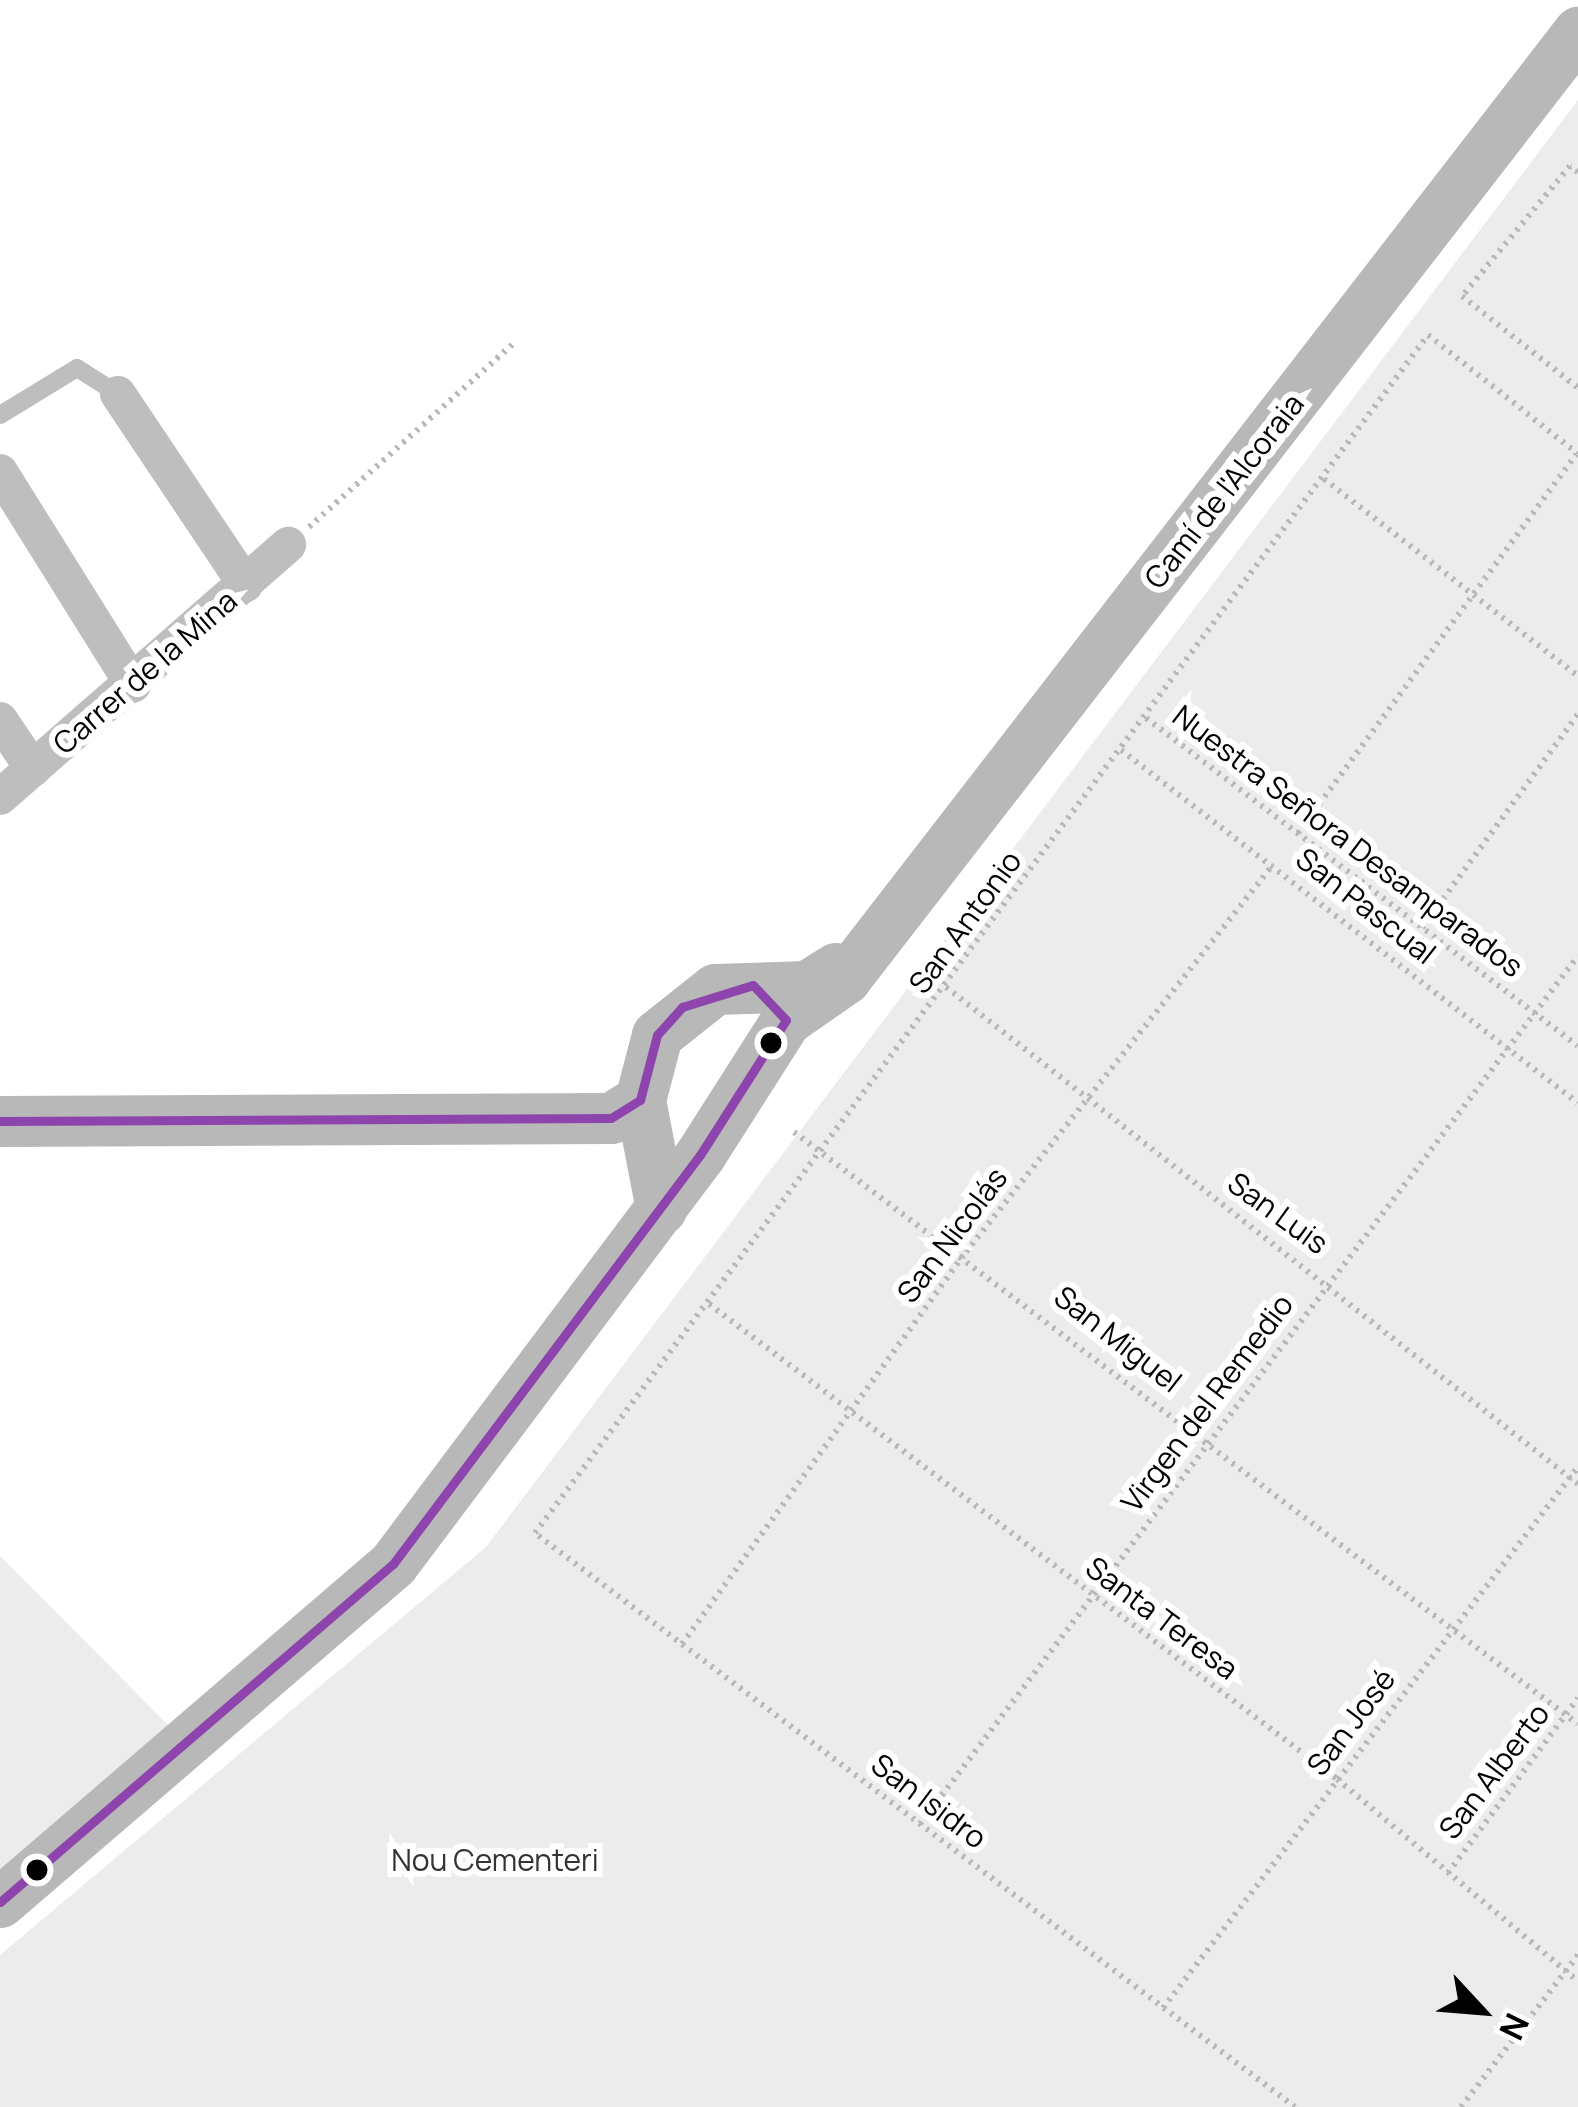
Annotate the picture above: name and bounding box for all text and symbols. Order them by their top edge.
street label: Camí de l'Alcoraia [1137,386,1311,596]
street label: Carrer de la Mina [46,582,244,762]
street label: Nuestra Señora Desamparados [1166,698,1530,984]
street label: San Pascual [1289,840,1443,972]
street label: San Antonio [901,844,1029,1000]
unlabelled marker [760,1032,782,1054]
street label: San Nicolás [890,1160,1014,1310]
street label: San Luis [1221,1165,1335,1261]
street label: San Miguel [1047,1278,1189,1400]
street label: Virgen del Remedio [1113,1287,1301,1519]
street label: Santa Teresa [1079,1549,1245,1687]
street label: San José [1299,1662,1403,1782]
street label: San Alberto [1431,1696,1557,1846]
street label: San Isidro [864,1746,994,1856]
park label: Nou Cementeri [391,1842,599,1878]
unlabelled marker [26,1859,48,1881]
north arrow [1422,1951,1542,2071]
text: N [1489,2006,1540,2048]

